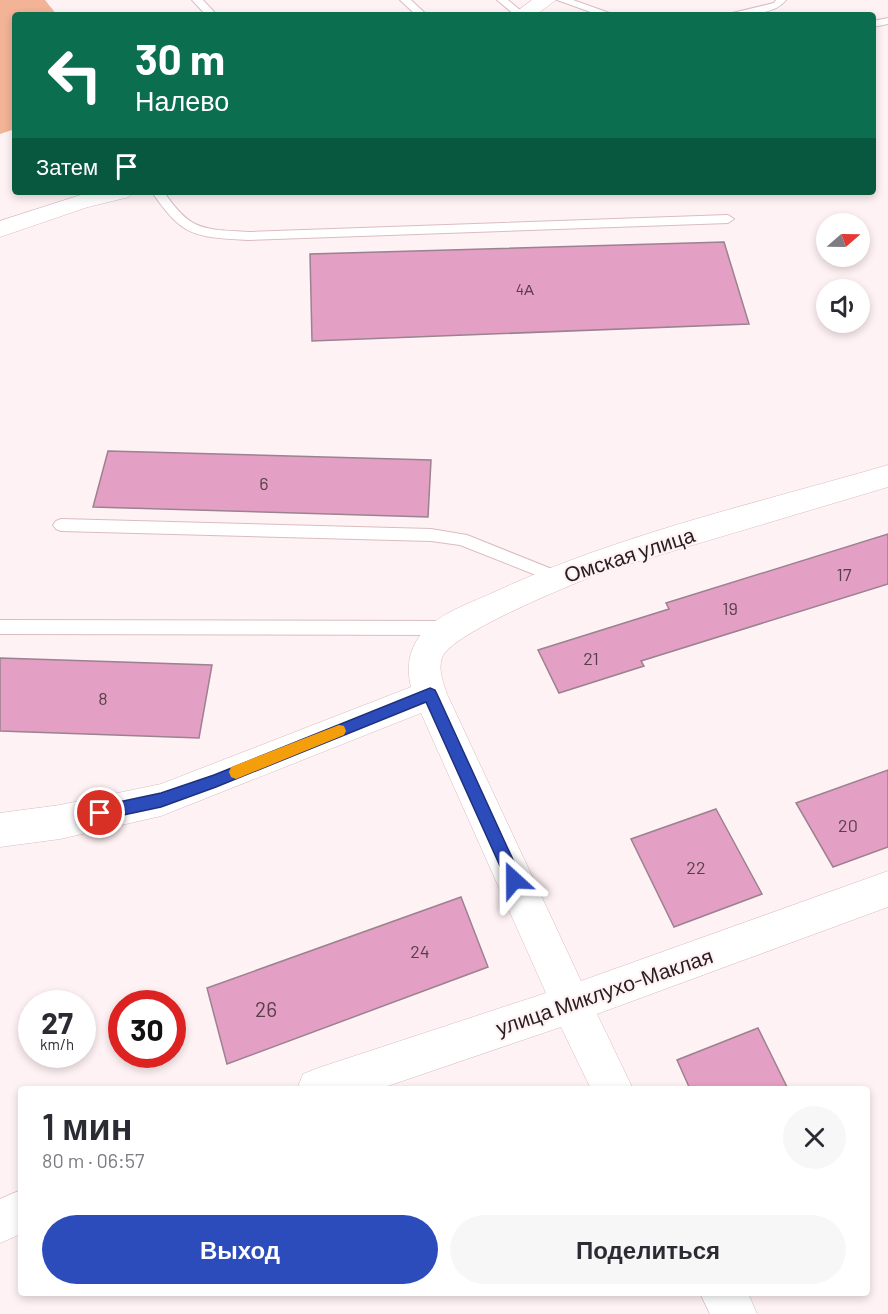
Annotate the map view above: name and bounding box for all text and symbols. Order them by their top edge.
text: 30 m [135,33,225,83]
icon: left [36,36,114,114]
text: Налево [135,84,229,116]
icon: arrive [110,150,143,183]
text: Затем [36,153,98,179]
north arrow [816,213,870,267]
map controls [816,213,870,333]
button: sound [816,279,870,333]
house number: 4А [516,280,534,298]
house number: 6 [259,472,269,494]
street label: Омская улица [561,521,698,587]
house number: 17 [837,563,852,585]
house number: 19 [722,597,738,619]
house number: 21 [583,647,599,669]
house number: 8 [98,687,108,709]
pin [74,787,125,838]
icon: arrive [83,796,116,829]
house number: 20 [838,814,858,836]
position arrow [482,848,546,912]
house number: 22 [686,856,706,878]
house number: 24 [410,940,430,962]
street label: улица Миклухо-Маклая [492,942,716,1040]
speed limit sign: 30 [108,990,186,1068]
house number: 26 [255,996,277,1021]
text: 27 [41,1004,73,1040]
text: km/h [40,1035,74,1053]
text: 1 мин [42,1104,132,1147]
button: close [783,1106,846,1169]
text: 80 m · 06:57 [42,1148,145,1172]
button: Выход [42,1215,438,1284]
button: Поделиться [450,1215,846,1284]

